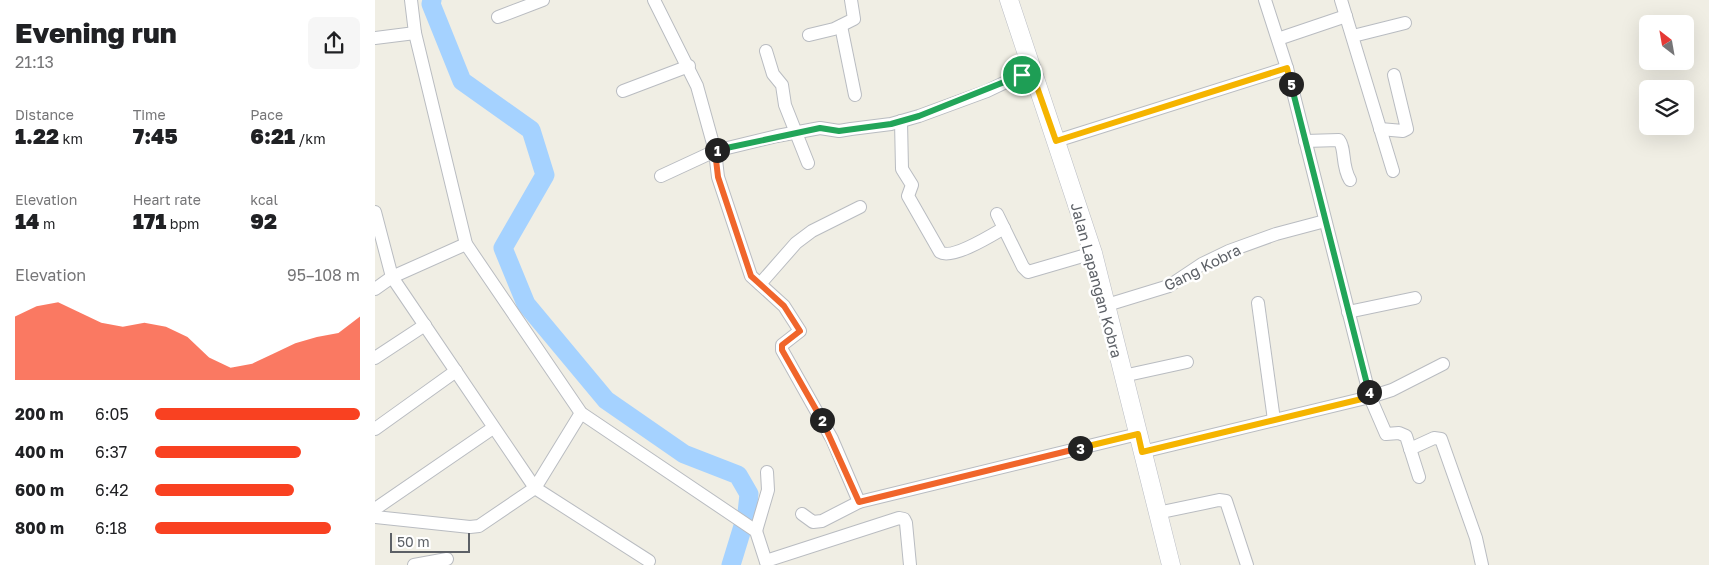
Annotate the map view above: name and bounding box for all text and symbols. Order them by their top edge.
north arrow [1639,15,1694,70]
map controls [1639,15,1694,135]
text: Evening run [15,16,177,49]
button: share [308,17,360,69]
text: 21:13 [15,52,54,72]
pin [1001,54,1043,96]
icon: arrive [1008,61,1036,89]
pin: 5 [1279,72,1303,96]
text: 5 [1287,76,1296,93]
button: layers [1639,80,1694,135]
text: Distance [15,106,74,123]
text: Time [133,106,166,123]
text: Pace [250,106,283,123]
text: 1.22 [15,123,59,149]
text: 7:45 [133,123,178,149]
text: 6:21 [250,123,295,149]
text: km [59,130,83,147]
text: /km [295,130,326,147]
pin: 1 [705,138,729,162]
text: 1 [714,142,721,159]
text: Elevation [15,191,77,208]
text: Heart rate [133,191,201,208]
text: kcal [250,191,278,208]
street label: Jalan Lapangan Kobra [1068,200,1126,360]
text: 14 [15,208,39,234]
text: 171 [133,208,166,234]
text: 92 [250,208,277,234]
text: m [39,215,55,232]
text: bpm [166,215,199,232]
street label: Gang Kobra [1161,240,1243,294]
text: Elevation [15,265,86,285]
text: 95–108 m [287,265,360,285]
pin: 4 [1357,380,1381,404]
text: 4 [1365,384,1374,401]
text: 200 m [15,404,64,424]
text: 6:05 [95,404,129,424]
pin: 2 [809,408,835,432]
text: 2 [818,412,827,429]
pin: 3 [1067,436,1093,460]
text: 3 [1076,440,1085,457]
text: 400 m [15,442,64,462]
text: 6:37 [95,442,127,462]
text: 600 m [15,480,64,500]
text: 6:42 [95,480,129,500]
text: 800 m [15,518,64,538]
text: 6:18 [95,518,127,538]
scale bar [390,530,470,553]
text: 50 m [397,533,430,550]

